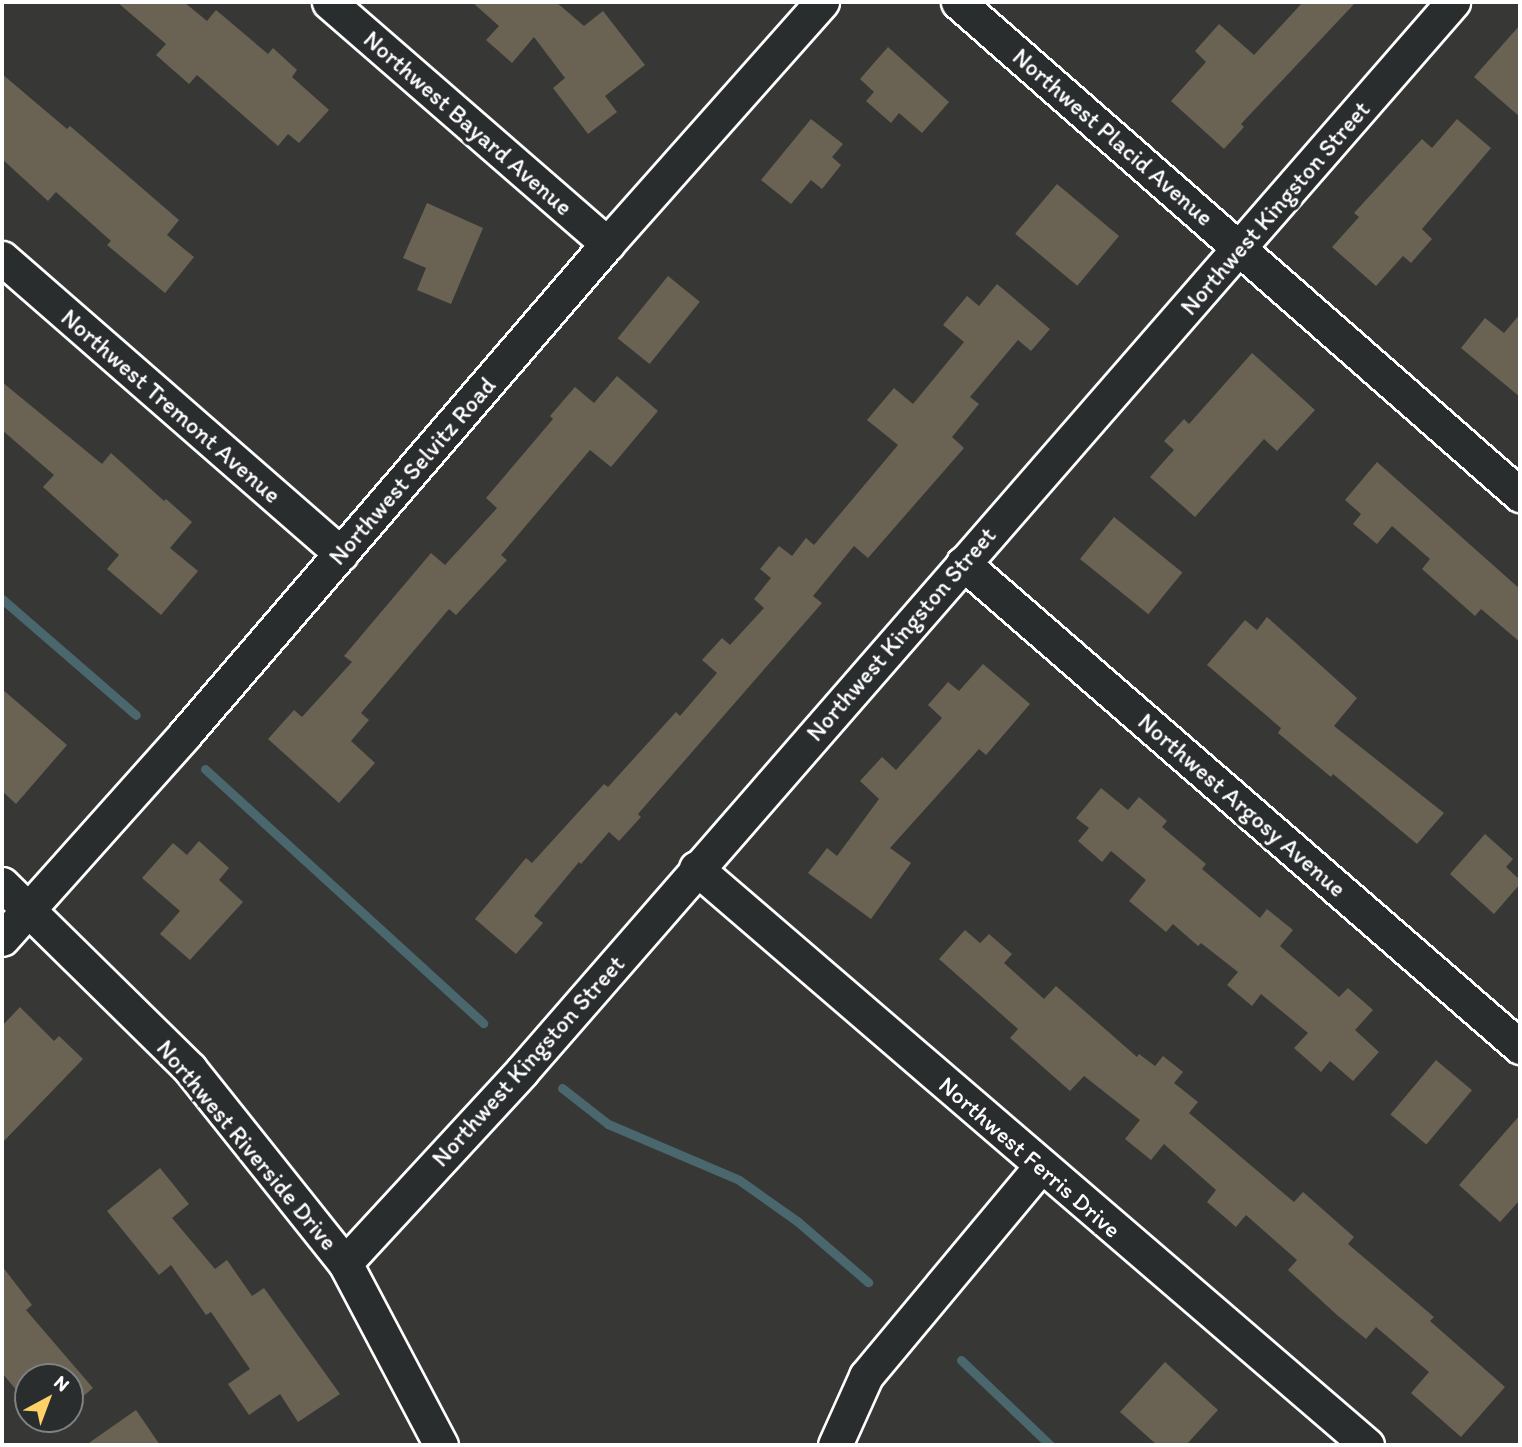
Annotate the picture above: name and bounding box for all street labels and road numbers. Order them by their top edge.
street label: Northwest Bayard Avenue [358,25,578,221]
street label: Northwest Placid Avenue [1007,42,1219,232]
street label: Northwest Kingston Street [1174,95,1376,321]
street label: Northwest Tremont Avenue [56,303,286,509]
street label: Northwest Selvitz Road [323,371,501,571]
street label: Northwest Kingston Street [800,521,1002,747]
street label: Northwest Argosy Avenue [1133,707,1351,903]
street label: Northwest Kingston Street [426,950,630,1172]
street label: Northwest Riverside Drive [151,1034,343,1256]
street label: Northwest Ferris Drive [934,1070,1126,1244]

